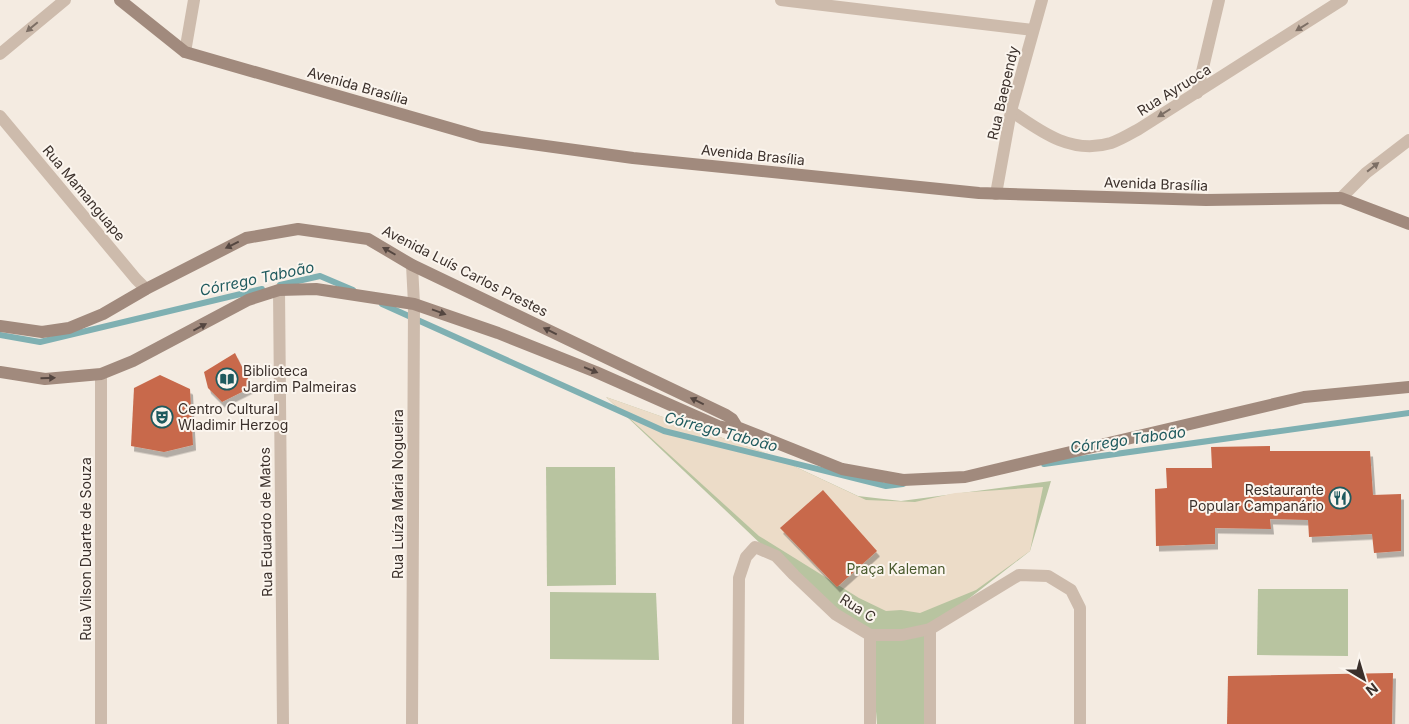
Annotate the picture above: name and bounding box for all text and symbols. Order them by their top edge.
one-way arrow [26,22,39,33]
one-way arrow [1295,22,1308,32]
street label: Rua Baependy [983,44,1022,141]
street label: Rua Ayruoca [1134,60,1214,119]
street label: Avenida Brasília [306,63,411,108]
one-way arrow [1158,109,1171,118]
street label: Rua Mamanguape [39,141,129,244]
street label: Avenida Brasília [700,141,806,168]
one-way arrow [1366,162,1380,172]
street label: Avenida Brasília [1104,173,1208,194]
street label: Avenida Luís Carlos Prestes [380,221,551,320]
one-way arrow [225,241,240,249]
one-way arrow [381,247,396,255]
water label: Córrego Taboão [198,257,316,300]
one-way arrow [431,309,446,317]
one-way arrow [193,323,207,331]
one-way arrow [543,327,557,335]
place label: Biblioteca Jardim Palmeiras [243,362,357,395]
one-way arrow [584,366,599,374]
library icon: Biblioteca Jardim Palmeiras [215,367,239,391]
one-way arrow [41,374,57,382]
one-way arrow [689,397,704,405]
place label: Centro Cultural Wladimir Herzog [178,400,288,433]
theatre icon: Centro Cultural Wladimir Herzog [150,405,174,429]
water label: Córrego Taboão [662,407,780,456]
street label: Rua Luíza Maria Nogueira [389,409,406,579]
water label: Córrego Taboão [1069,422,1187,457]
street label: Rua Eduardo de Matos [256,447,275,597]
street label: Rua Vilson Duarte de Souza [77,457,94,641]
place label: Restaurante Popular Campanário [1189,481,1324,514]
restaurant icon: Restaurante Popular Campanário [1328,486,1352,510]
park label: Praça Kaleman [846,560,946,577]
street label: Rua C [837,590,879,625]
north arrow [1339,654,1389,704]
text: N [1363,680,1382,700]

